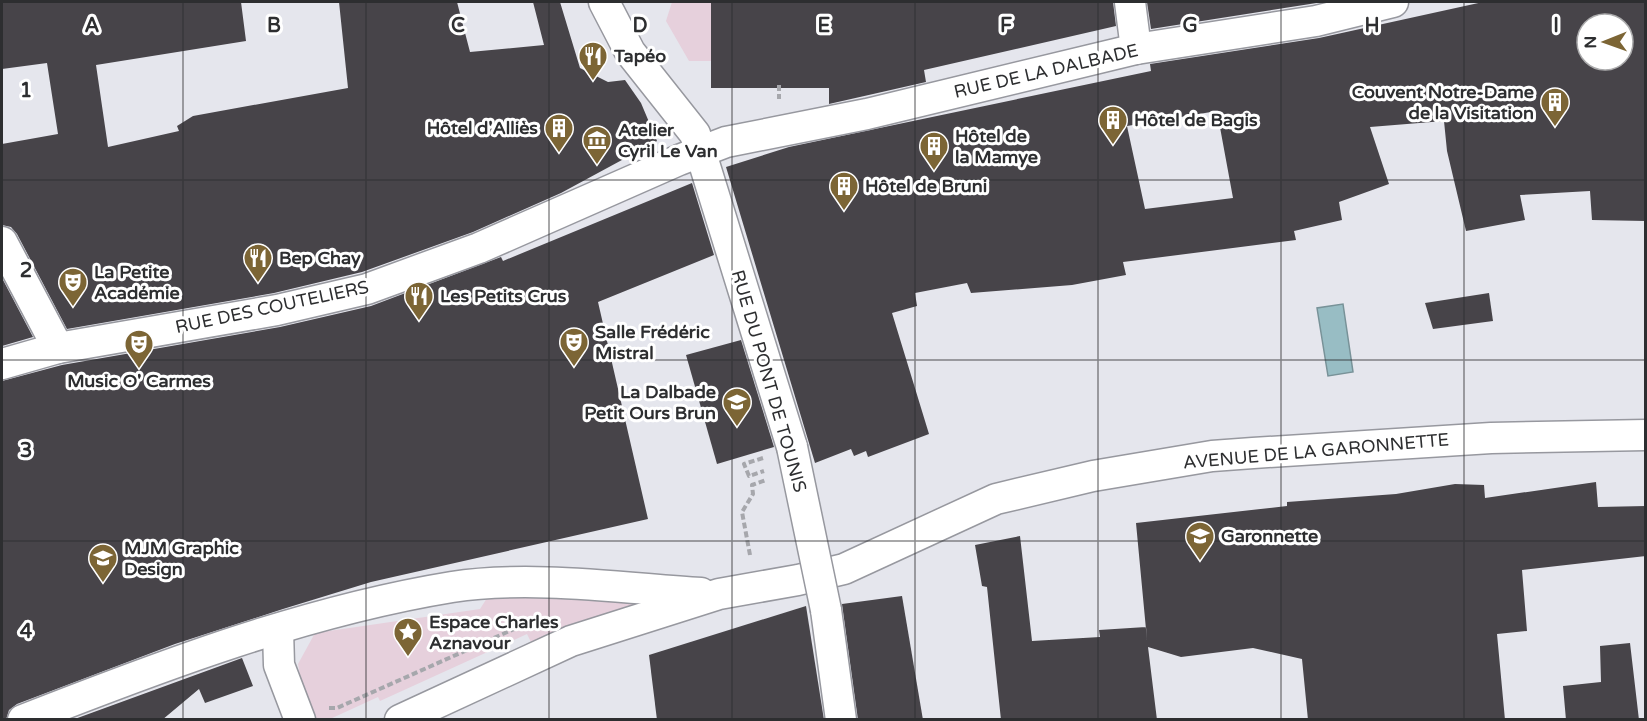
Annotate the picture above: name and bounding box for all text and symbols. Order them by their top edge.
north arrow [1575,12,1635,72]
text: A [85,14,100,38]
text: B [267,14,281,38]
text: C [451,14,465,38]
text: D [632,14,648,38]
text: E [818,14,831,38]
text: F [1000,14,1012,38]
text: G [1182,14,1198,38]
text: H [1364,14,1380,38]
text: I [1553,14,1559,38]
text: N [1581,36,1601,49]
street label: RUE DE LA DALBADE [952,39,1140,103]
restaurant icon: Tapéo [577,40,609,82]
place label: Tapéo [613,45,666,67]
text: 1 [20,79,32,103]
place label: Couvent Notre-Dame de la Visitation [1352,81,1534,124]
building icon: Couvent Notre-Dame de la Visitation [1539,86,1571,128]
building icon: Hôtel de Bagis [1097,104,1129,146]
place label: Hôtel de Bagis [1134,109,1258,131]
building icon: Hôtel d'Alliès [543,112,575,154]
place label: Hôtel d'Alliès [427,117,538,139]
place label: Atelier Cyril Le Van [618,119,718,162]
museum icon: Atelier Cyril Le Van [581,124,613,166]
place label: Hôtel de la Mamye [955,125,1038,168]
building icon: Hôtel de la Mamye [918,130,950,172]
building icon: Hôtel de Bruni [828,170,860,212]
place label: Hôtel de Bruni [865,175,987,197]
restaurant icon: Bep Chay [242,242,274,284]
place label: Bep Chay [279,247,361,269]
text: 2 [20,259,32,283]
place label: La Petite Académie [94,261,180,304]
theatre icon: La Petite Académie [57,266,89,308]
street label: RUE DU PONT DE TOUNIS [727,267,811,495]
street label: RUE DES COUTELIERS [173,276,371,338]
restaurant icon: Les Petits Crus [403,280,435,322]
place label: Les Petits Crus [440,285,567,307]
place label: Salle Frédéric Mistral [595,321,710,364]
theatre icon: Salle Frédéric Mistral [558,326,590,368]
theatre icon: Music O' Carmes [123,328,155,370]
place label: Music O' Carmes [67,370,211,392]
place label: La Dalbade Petit Ours Brun [584,381,716,424]
school or university icon: La Dalbade Petit Ours Brun [721,386,753,428]
street label: AVENUE DE LA GARONNETTE [1182,428,1450,474]
text: 3 [20,439,32,463]
school or university icon: Garonnette [1184,520,1216,562]
place label: Garonnette [1221,525,1318,547]
place label: MJM Graphic Design [124,537,239,580]
school or university icon: MJM Graphic Design [87,542,119,584]
place label: Espace Charles Aznavour [429,611,559,654]
place icon: Espace Charles Aznavour [392,616,424,658]
text: 4 [20,620,33,644]

